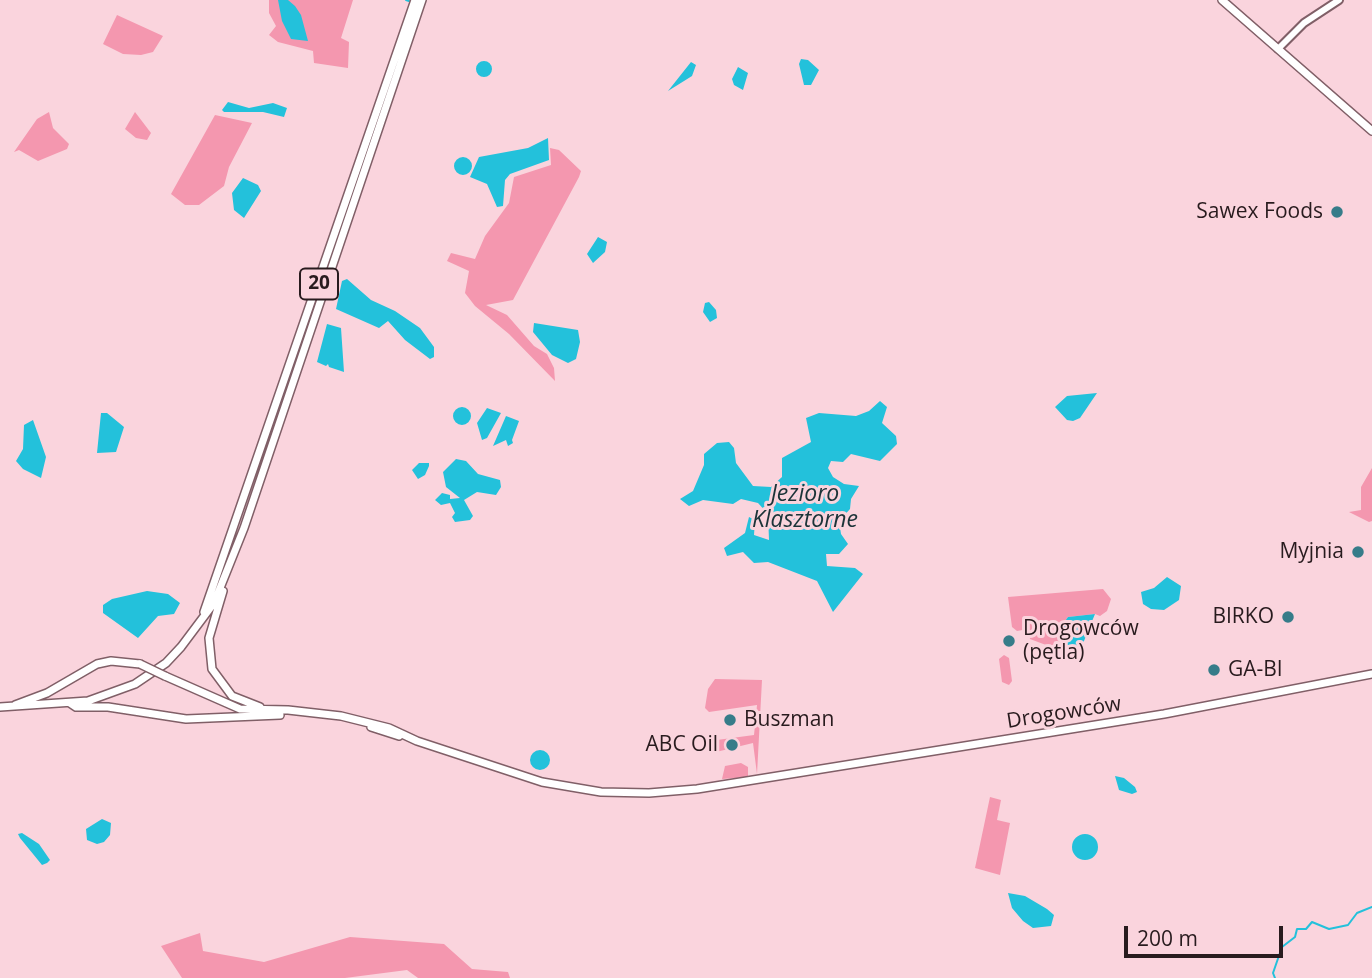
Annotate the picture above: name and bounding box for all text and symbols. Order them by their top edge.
place label: Sawex Foods [1196,199,1323,225]
marker: Sawex Foods [1329,204,1345,220]
road number: 20 [300,268,338,300]
water label: Jezioro Klasztorne [752,480,858,534]
place label: Myjnia [1279,539,1344,565]
marker: Myjnia [1350,544,1366,560]
place label: BIRKO [1212,604,1274,630]
marker: BIRKO [1280,609,1296,625]
place label: Drogowców (pętla) [1023,616,1139,666]
marker: Drogowców (pętla) [1001,633,1017,649]
place label: GA-BI [1228,657,1283,683]
marker: GA-BI [1206,662,1222,678]
street label: Drogowców [1005,692,1123,734]
place label: Buszman [744,707,834,733]
marker: Buszman [722,712,738,728]
place label: ABC Oil [646,732,718,758]
marker: ABC Oil [724,737,740,753]
scale bar [1127,912,1286,956]
text: 200 m [1137,924,1198,952]

